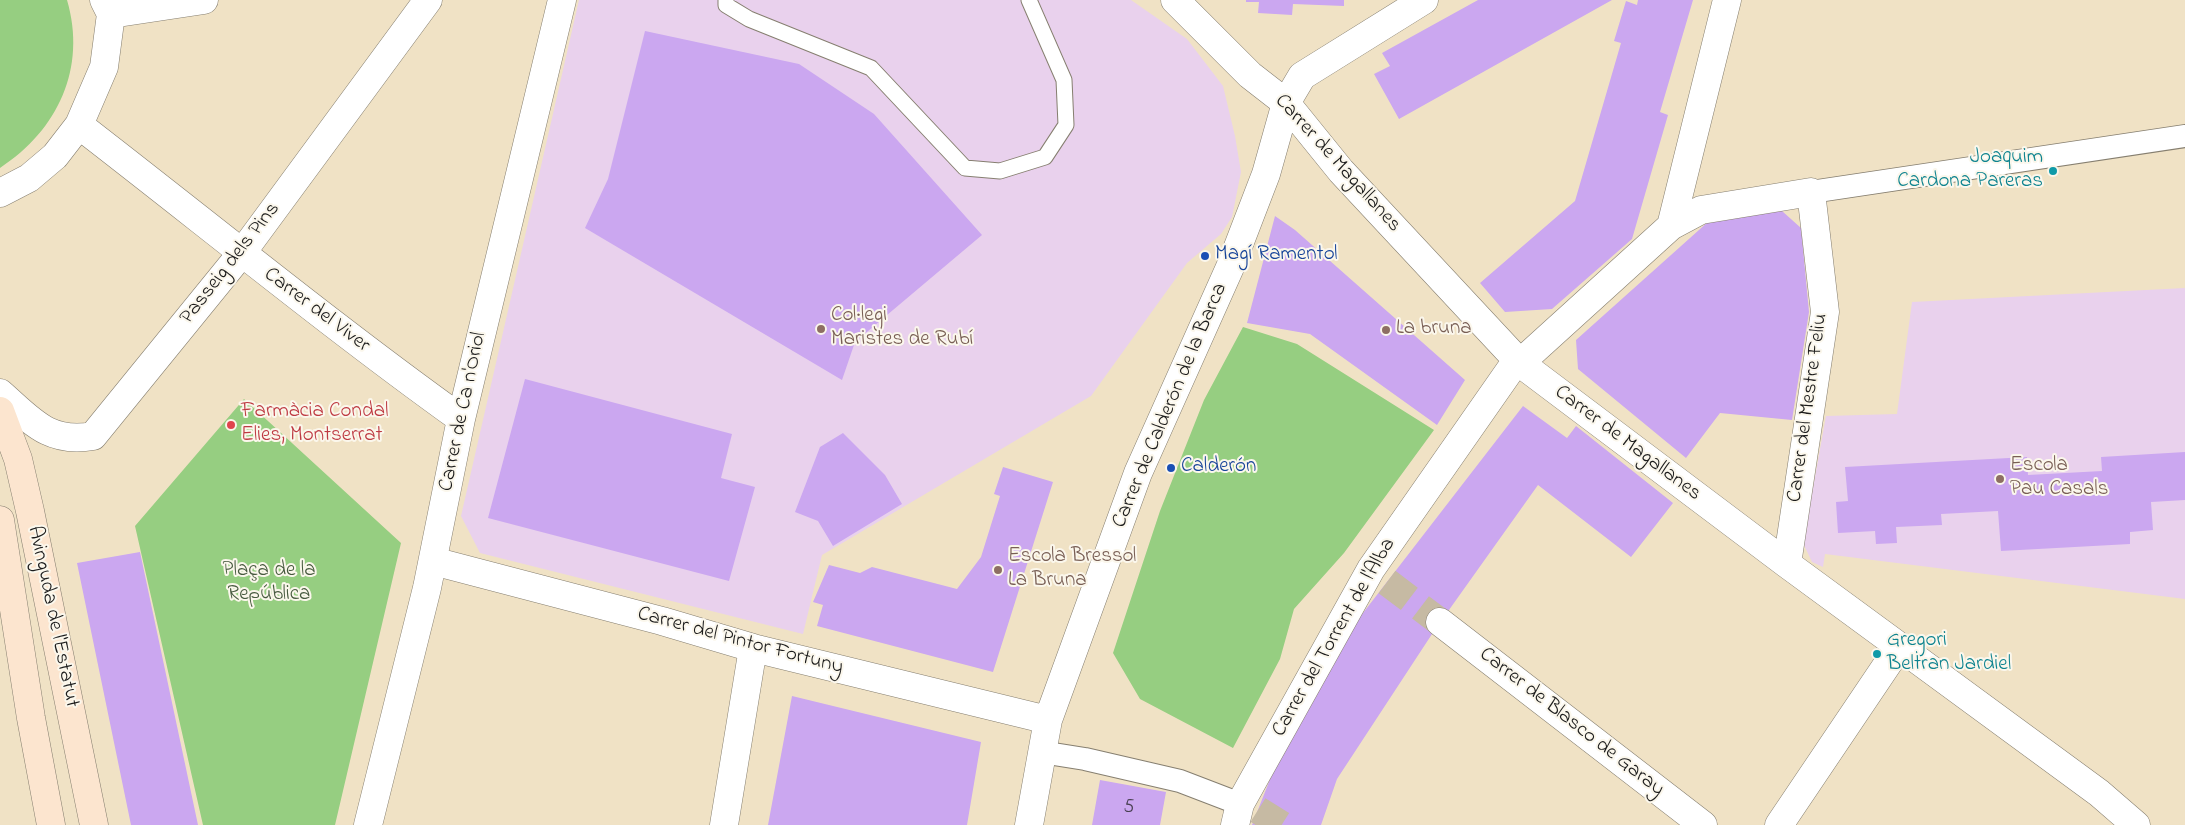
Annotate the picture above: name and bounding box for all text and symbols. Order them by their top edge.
street label: Carrer de Magallanes [1268,90,1406,238]
place label: Joaquim Cardona Pareras [1897,146,2043,196]
marker: Joaquim Cardona Pareras [2047,165,2059,177]
street label: Passeig dels Pins [176,198,286,330]
place label: Magí Ramentol [1215,243,1337,269]
marker: Magí Ramentol [1199,250,1211,262]
street label: Carrer del Viver [258,263,374,359]
street label: Carrer de Calderón de la Barca [1108,280,1234,532]
place label: Col·legi Maristes de Rubí [831,304,973,354]
street label: Carrer del Mestre Feliu [1783,312,1835,504]
place label: La bruna [1396,317,1472,343]
marker: Col·legi Maristes de Rubí [815,323,827,335]
marker: La bruna [1380,324,1392,336]
street label: Carrer de Ca n'Oriol [435,330,493,494]
street label: Carrer de Magallanes [1549,381,1705,507]
place label: Farmàcia Condal Elies, Montserrat [241,400,389,450]
marker: Farmàcia Condal Elies, Montserrat [225,419,237,431]
place label: Escola Pau Casals [2010,454,2109,504]
place label: Calderón [1181,455,1256,481]
marker: Calderón [1165,462,1177,474]
marker: Escola Pau Casals [1994,473,2006,485]
street label: Avinguda de l'Estatut [20,524,84,710]
street label: Carrer del Torrent de l'Alba [1268,534,1402,742]
place label: Escola Bressol La Bruna [1008,545,1136,595]
park label: Plaça de la República [222,559,316,609]
marker: Escola Bressol La Bruna [992,564,1004,576]
street label: Carrer del Pintor Fortuny [634,602,846,682]
place label: Gregori Beltran Jardiel [1887,629,2011,679]
street label: Carrer de Blasco de Garay [1473,643,1669,803]
marker: Gregori Beltran Jardiel [1871,648,1883,660]
house number: 5 [1124,798,1134,820]

